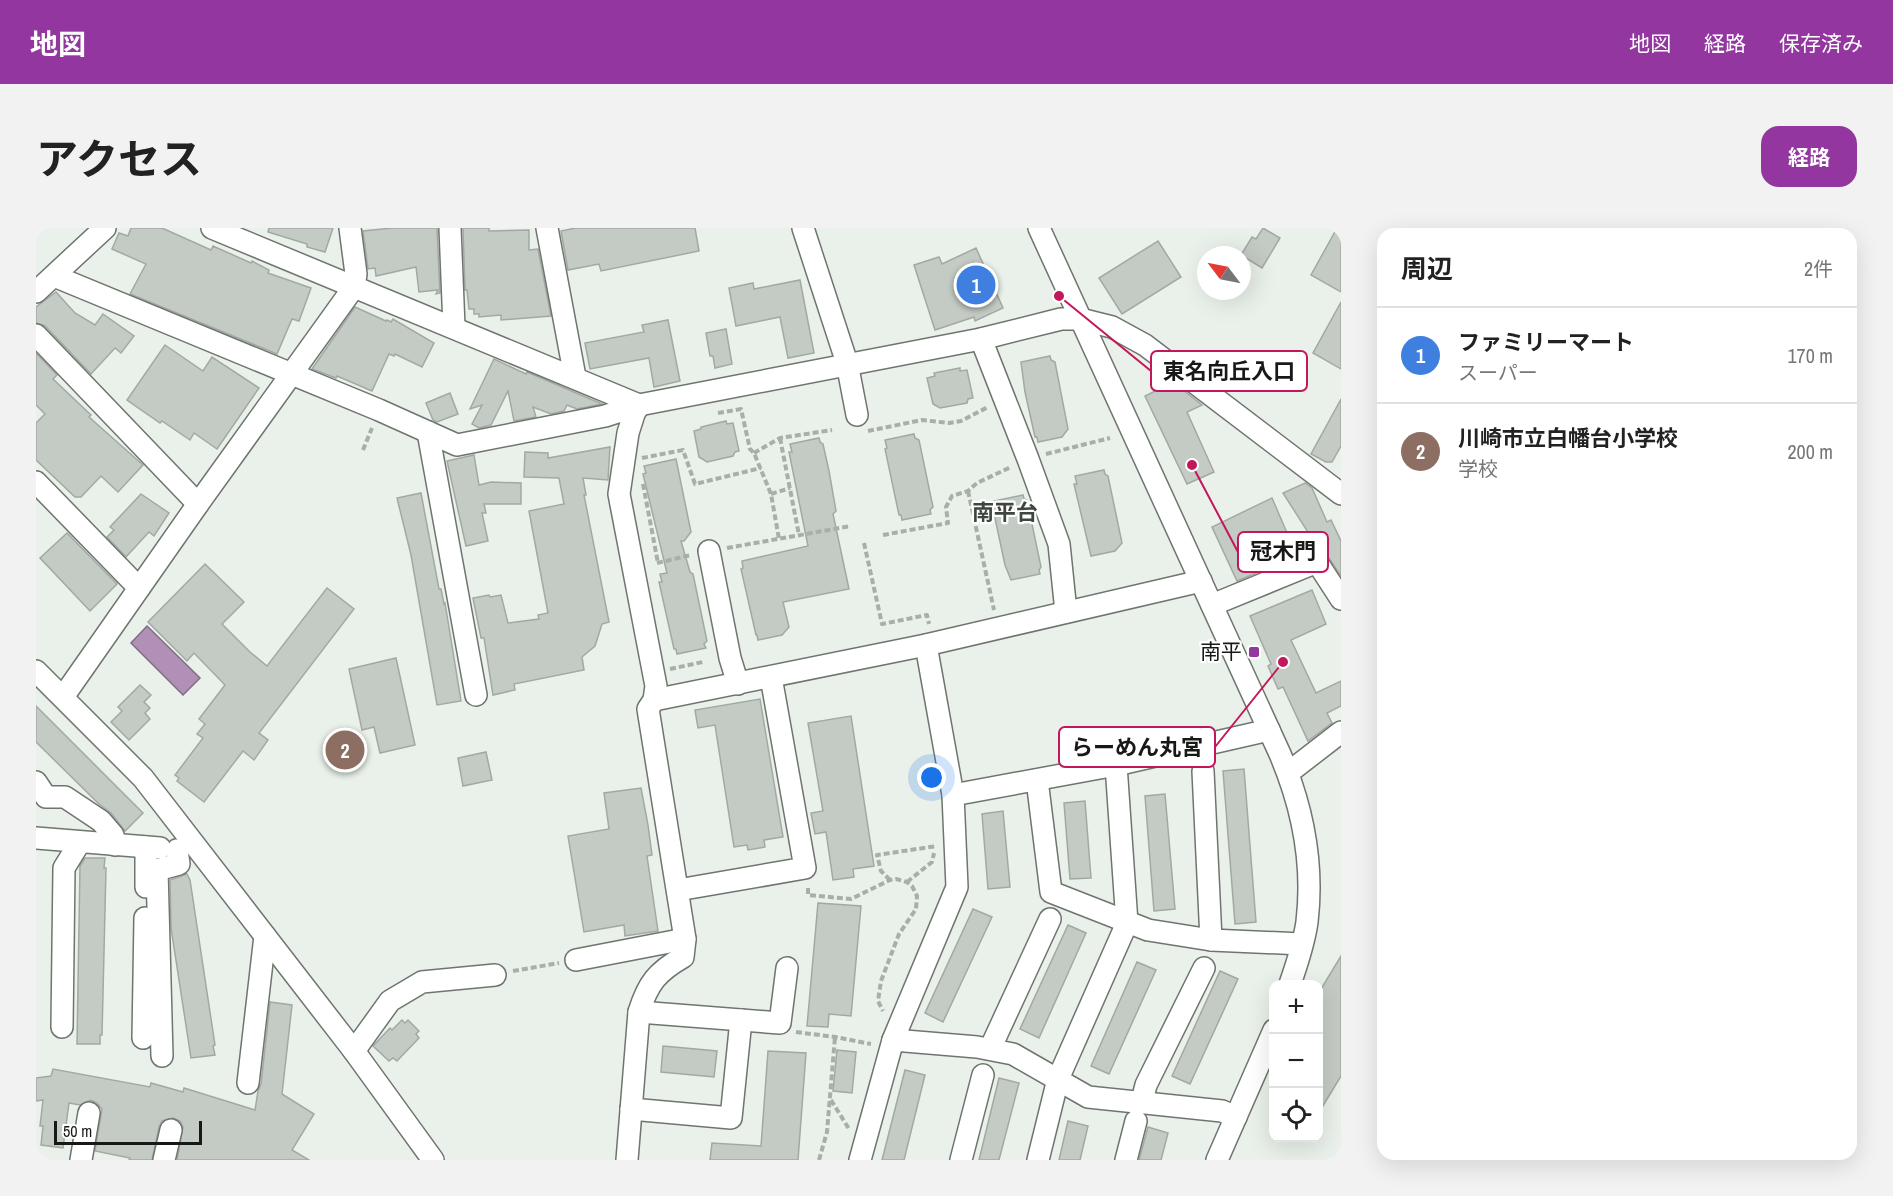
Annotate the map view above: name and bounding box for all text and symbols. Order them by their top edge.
text: 地図 [30,25,86,63]
text: 地図 [1629,29,1671,58]
text: 経路 [1704,29,1746,58]
text: 保存済み [1779,29,1863,58]
button: 経路 [1761,126,1857,187]
text: アクセス [36,131,202,187]
north arrow [1197,246,1251,300]
text: 周辺 [1401,251,1453,286]
text: 2件 [1804,255,1833,282]
pin: 1 [956,262,996,308]
text: ファミリーマート [1458,327,1634,357]
text: 1 [1416,342,1425,369]
text: 170 m [1787,342,1833,369]
callout: 東名向丘入口 [1151,351,1307,391]
text: 東名向丘入口 [1163,356,1295,386]
text: スーパー [1458,359,1538,386]
text: 川崎市立白幡台小学校 [1458,423,1678,453]
text: 2 [1416,438,1425,465]
text: 200 m [1787,438,1833,465]
text: 学校 [1458,455,1498,482]
district label: 南平台 [972,497,1038,527]
callout: 冠木門 [1238,532,1328,572]
text: 冠木門 [1250,536,1316,566]
place label: 南平 [1200,637,1242,666]
marker: 南平 [1247,645,1261,659]
callout: らーめん丸宮 [1059,727,1215,767]
pin: 2 [326,728,364,772]
text: らーめん丸宮 [1071,732,1203,762]
your location [917,763,946,792]
map controls [1269,980,1323,1142]
button: + [1269,980,1323,1034]
button: − [1269,1034,1323,1088]
button: locate [1269,1088,1323,1142]
scale bar [54,1118,202,1146]
text: 50 m [63,1120,92,1142]

